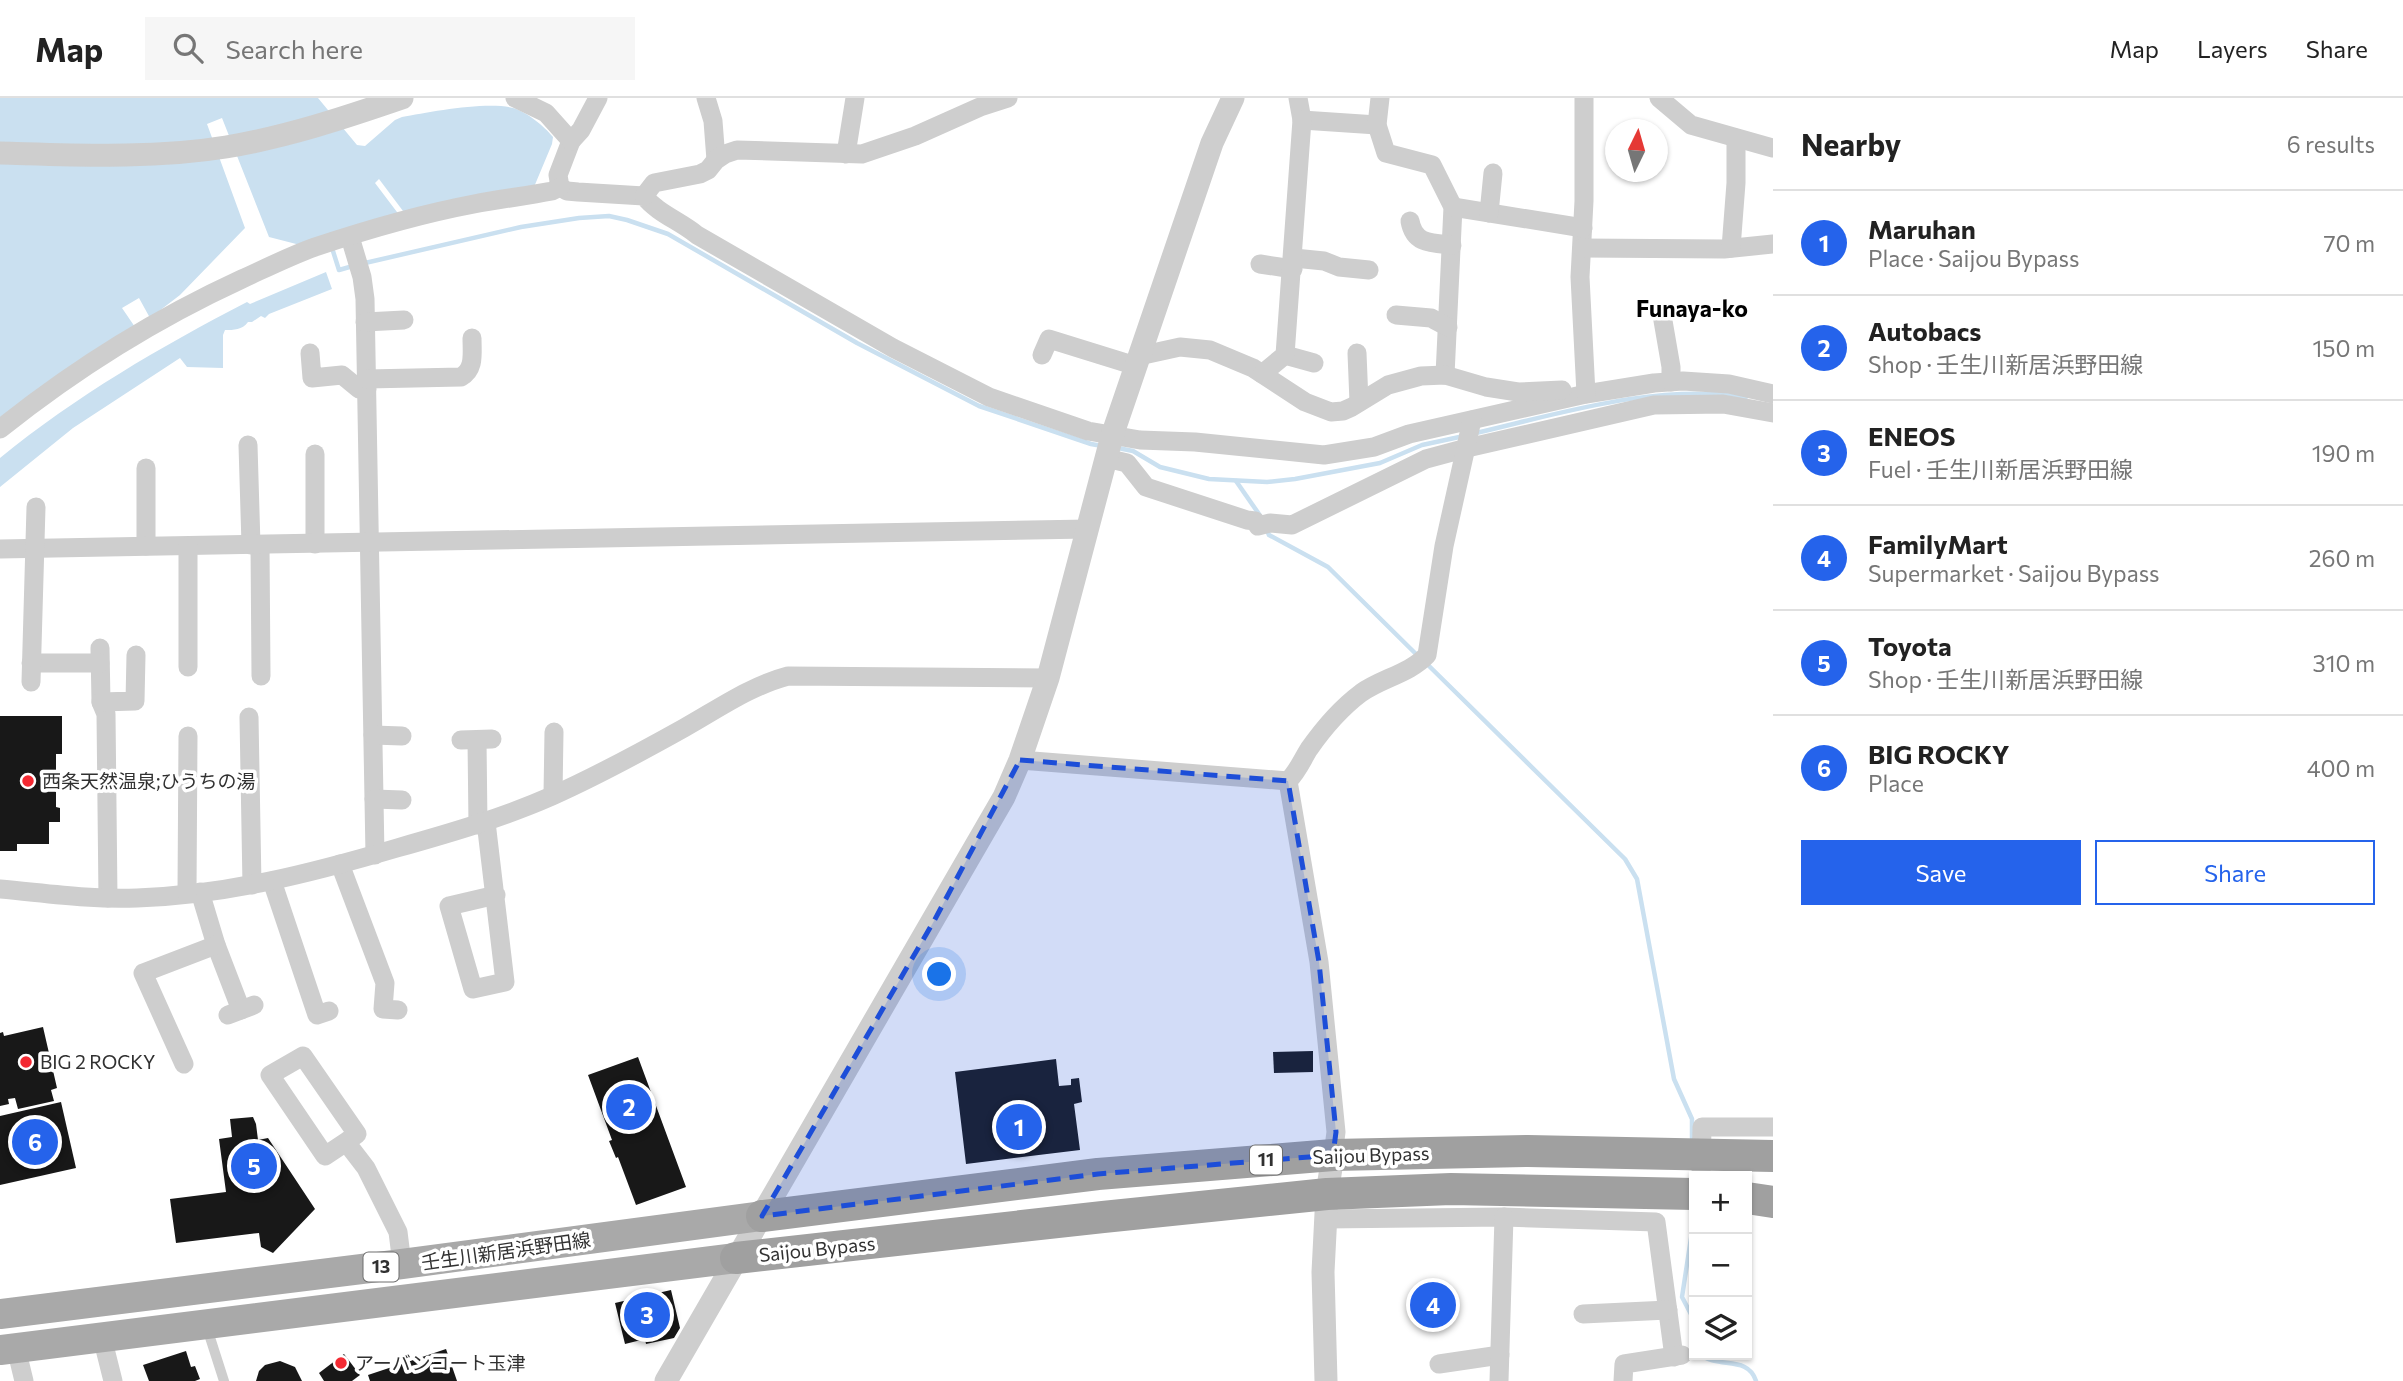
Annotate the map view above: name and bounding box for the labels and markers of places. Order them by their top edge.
place label: 西条天然温泉;ひうちの湯 [42,769,256,792]
marker: 西条天然温泉;ひうちの湯 [20,773,36,789]
place label: BIG 2 ROCKY [40,1050,155,1073]
marker: BIG 2 ROCKY [18,1054,34,1070]
pin: 2 [606,1081,652,1133]
pin: 1 [996,1101,1042,1153]
pin: 6 [12,1116,58,1168]
pin: 5 [231,1140,277,1192]
pin: 4 [1410,1279,1456,1331]
pin: 3 [624,1289,670,1341]
place label: アーバンコート玉津 [355,1351,526,1374]
marker: アーバンコート玉津 [333,1355,349,1371]

